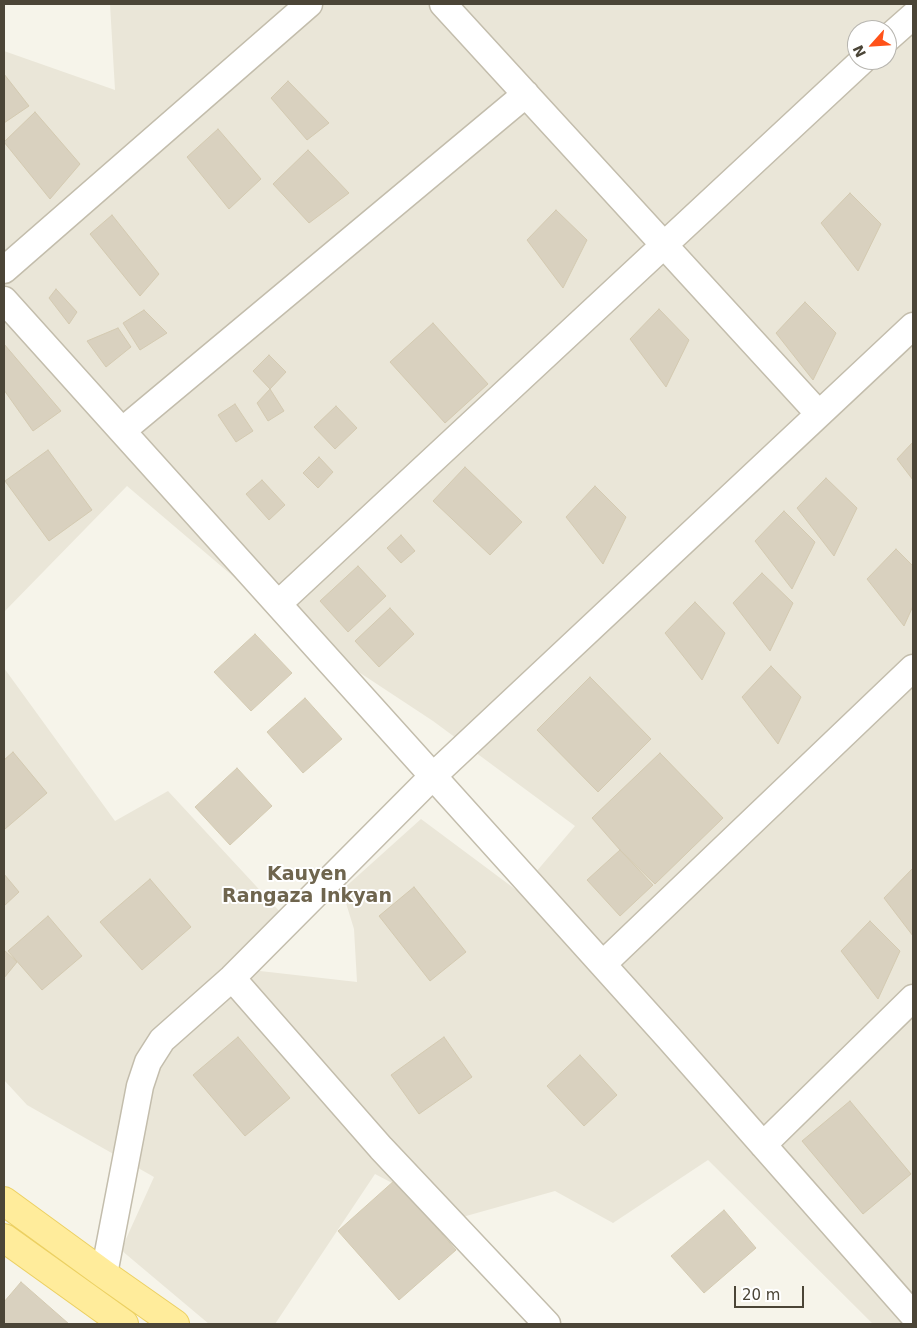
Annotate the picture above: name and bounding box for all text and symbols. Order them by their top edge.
north arrow [847,20,897,70]
text: N [850,42,869,60]
district label: Kauyen Rangaza Inkyan [222,864,392,908]
scale bar [737,1276,807,1308]
text: 20 m [742,1286,780,1304]

